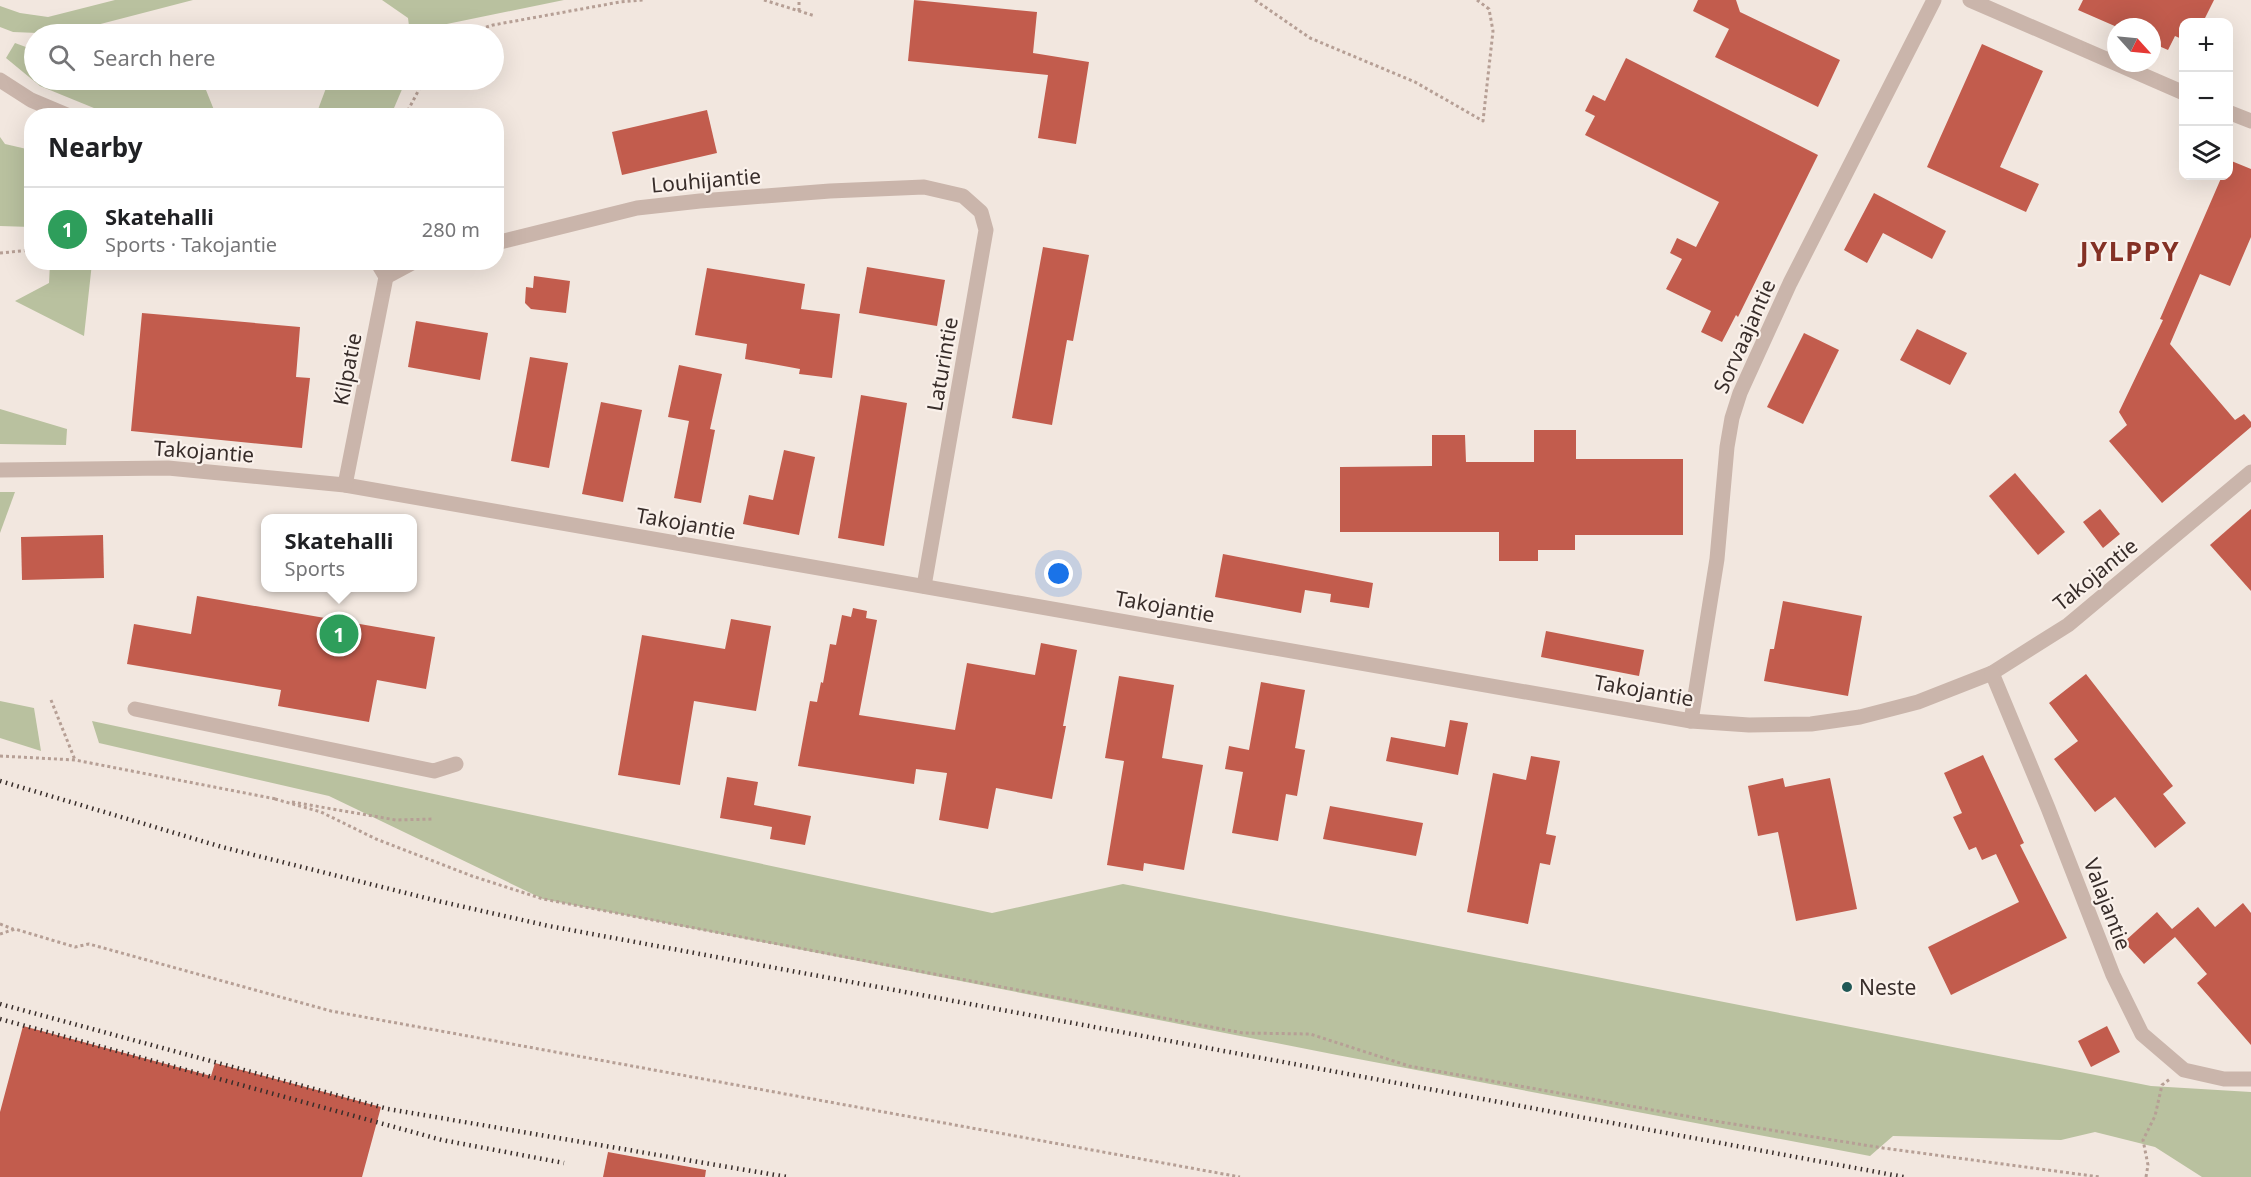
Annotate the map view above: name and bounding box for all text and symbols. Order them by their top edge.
north arrow [2107,18,2161,72]
map controls [2179,18,2233,180]
button: + [2179,18,2233,72]
search box [24,24,504,90]
icon: search [45,41,78,74]
text: Search here [93,42,215,72]
button: − [2179,72,2233,126]
button: layers [2179,126,2233,180]
text: Nearby [48,129,143,165]
street label: Louhijantie [650,161,762,199]
text: Skatehalli [105,201,214,231]
text: 1 [62,216,73,243]
text: 280 m [422,216,480,243]
text: Sports · Takojantie [105,231,277,258]
district label: JYLPPY [2078,232,2180,269]
street label: Sorvaajantie [1706,275,1782,397]
street label: Laturintie [920,315,964,413]
street label: Kilpatie [326,330,368,408]
street label: Takojantie [153,434,255,468]
street label: Takojantie [634,500,738,546]
popup [261,514,417,592]
text: Skatehalli [285,525,393,555]
street label: Takojantie [2047,531,2143,617]
text: Sports [285,555,345,582]
your location [1044,559,1073,588]
street label: Takojantie [1113,583,1217,629]
pin: 1 [320,612,358,656]
street label: Takojantie [1592,667,1696,713]
street label: Valajantie [2078,854,2138,954]
place label: Neste [1859,973,1916,1001]
marker: Neste [1840,980,1854,994]

